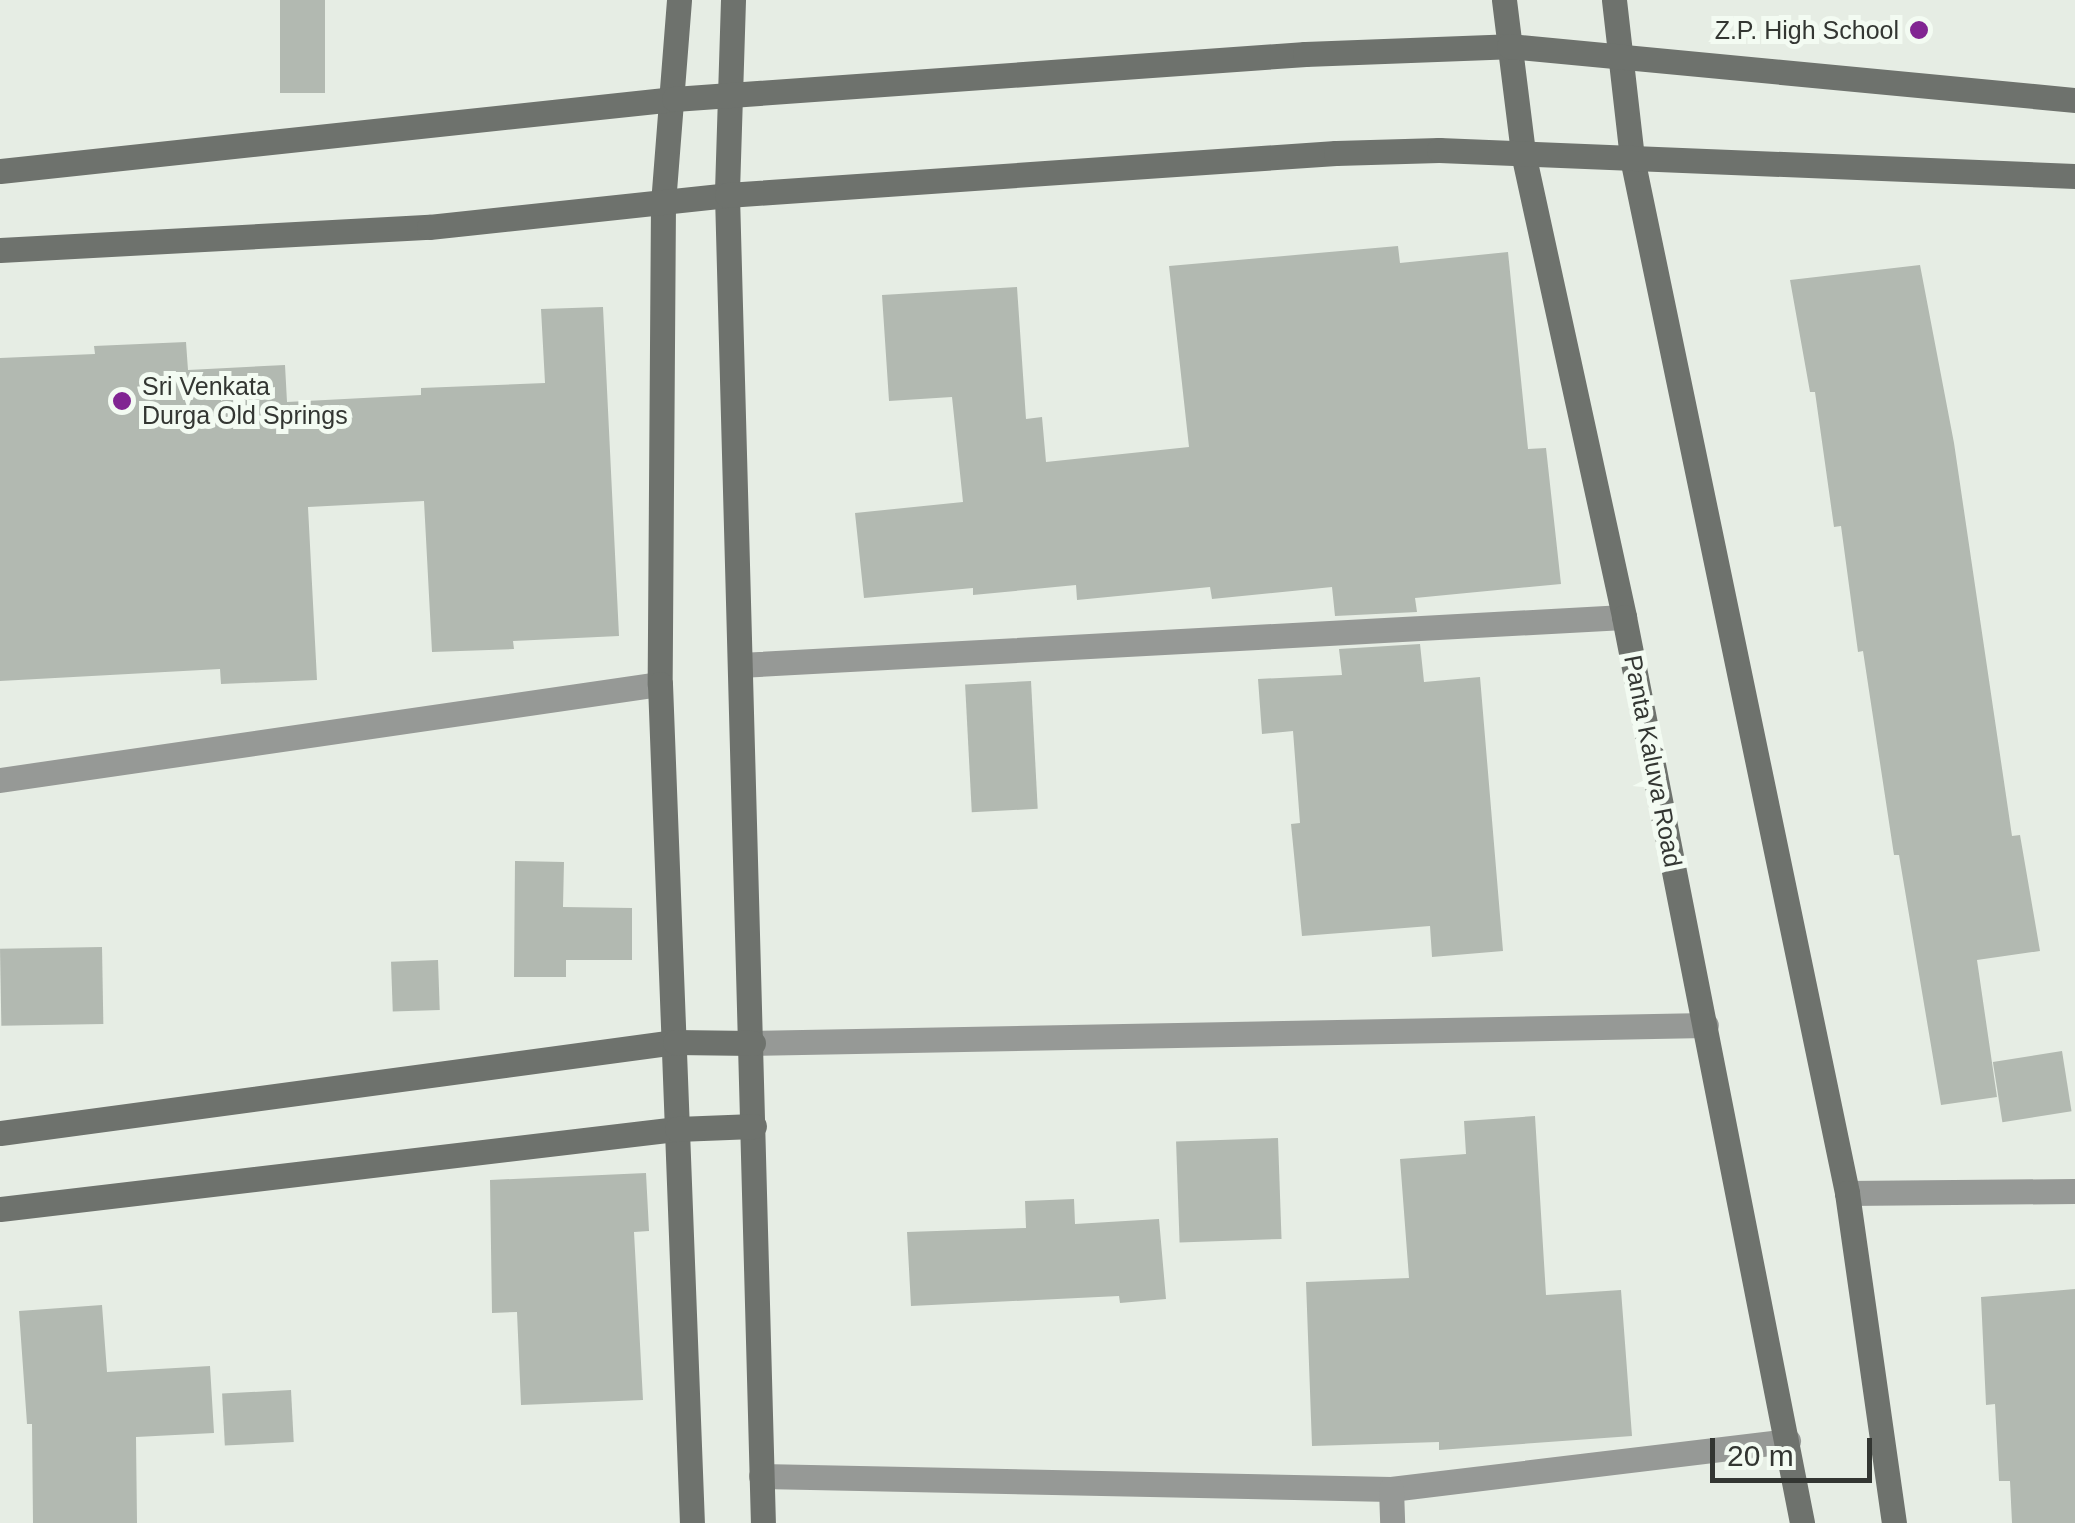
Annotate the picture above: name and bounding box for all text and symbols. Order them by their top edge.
place label: Z.P. High School [1715,15,1899,45]
marker: Z.P. High School [1908,19,1930,41]
place label: Sri Venkata Durga Old Springs [142,372,348,431]
marker: Sri Venkata Durga Old Springs [111,390,133,412]
street label: Panta Kaluva Road [1618,652,1688,870]
scale bar [1715,1418,1878,1480]
text: 20 m [1727,1439,1794,1472]

